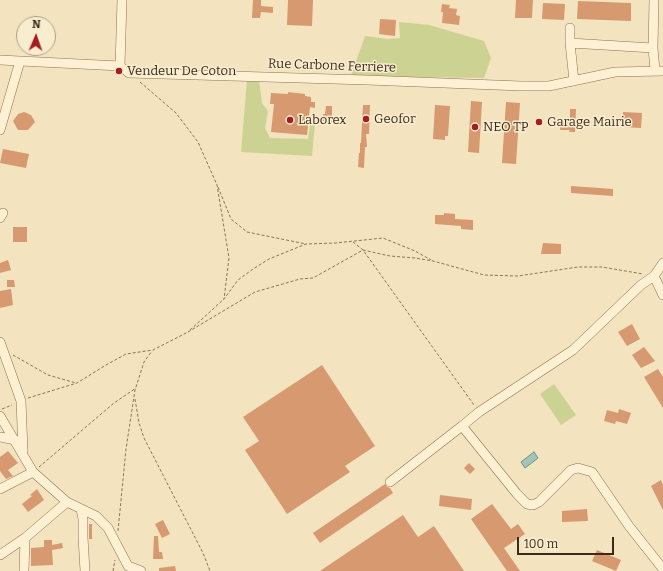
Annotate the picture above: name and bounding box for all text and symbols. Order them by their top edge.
north arrow [16,16,56,56]
text: N [32,18,41,31]
street label: Rue Carbone Ferriere [268,56,396,76]
place label: Vendeur De Coton [127,63,236,79]
marker: Vendeur De Coton [114,66,124,76]
place label: Geofor [374,111,416,127]
place label: Laborex [298,112,346,128]
marker: Geofor [361,114,371,124]
place label: Garage Mairie [547,114,632,130]
marker: Laborex [285,115,295,125]
marker: Garage Mairie [534,117,544,127]
place label: NEO TP [483,119,528,135]
marker: NEO TP [470,122,480,132]
scale bar [519,529,616,555]
text: 100 m [524,537,558,551]

